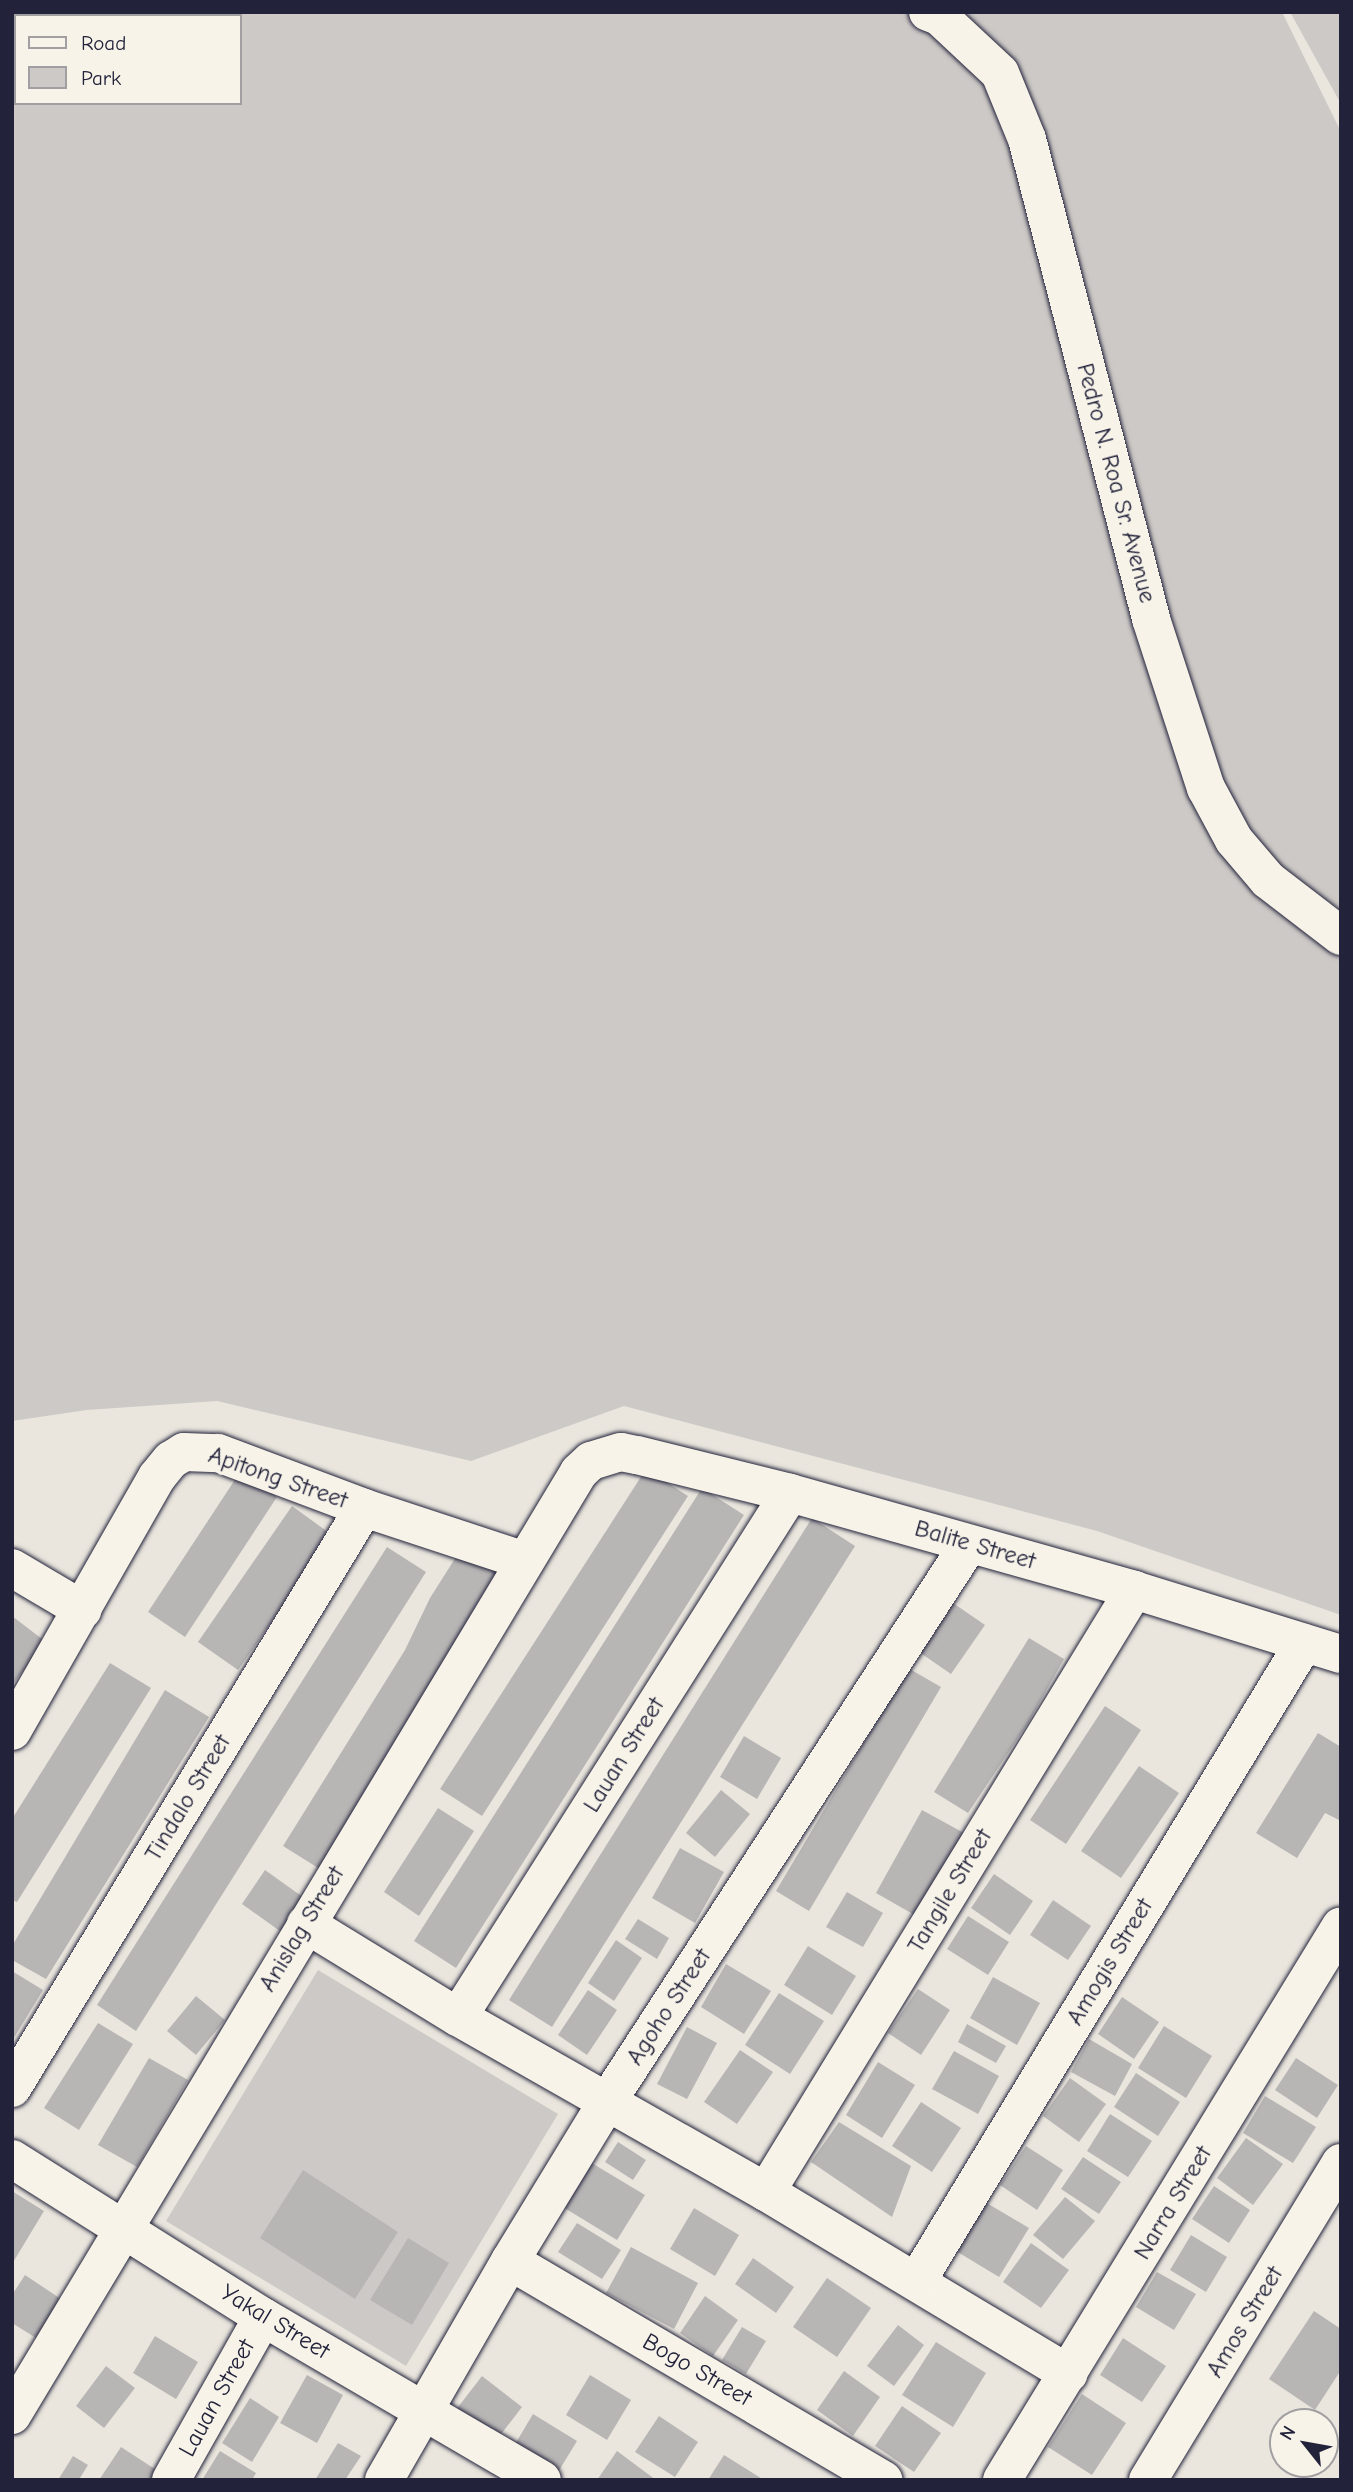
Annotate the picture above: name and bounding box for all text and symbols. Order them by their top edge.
legend [14,14,242,105]
text: Road [81,31,126,55]
text: Park [81,66,121,90]
street label: Pedro N. Roa Sr. Avenue [1070,360,1162,606]
street label: Apitong Street [205,1441,351,1515]
street label: Balite Street [911,1514,1039,1576]
street label: Lauan Street [577,1692,671,1818]
street label: Tindalo Street [139,1730,237,1866]
street label: Tangile Street [902,1824,998,1958]
street label: Anislag Street [253,1861,351,1997]
street label: Amogis Street [1061,1893,1159,2031]
street label: Agoho Street [621,1943,717,2071]
street label: Narra Street [1128,2141,1218,2265]
street label: Amos Street [1201,2261,1289,2383]
street label: Yakal Street [215,2278,335,2366]
street label: Bogo Street [637,2327,757,2413]
street label: Lauan Street [173,2334,261,2462]
north arrow [1269,2408,1339,2478]
text: N [1275,2422,1300,2444]

